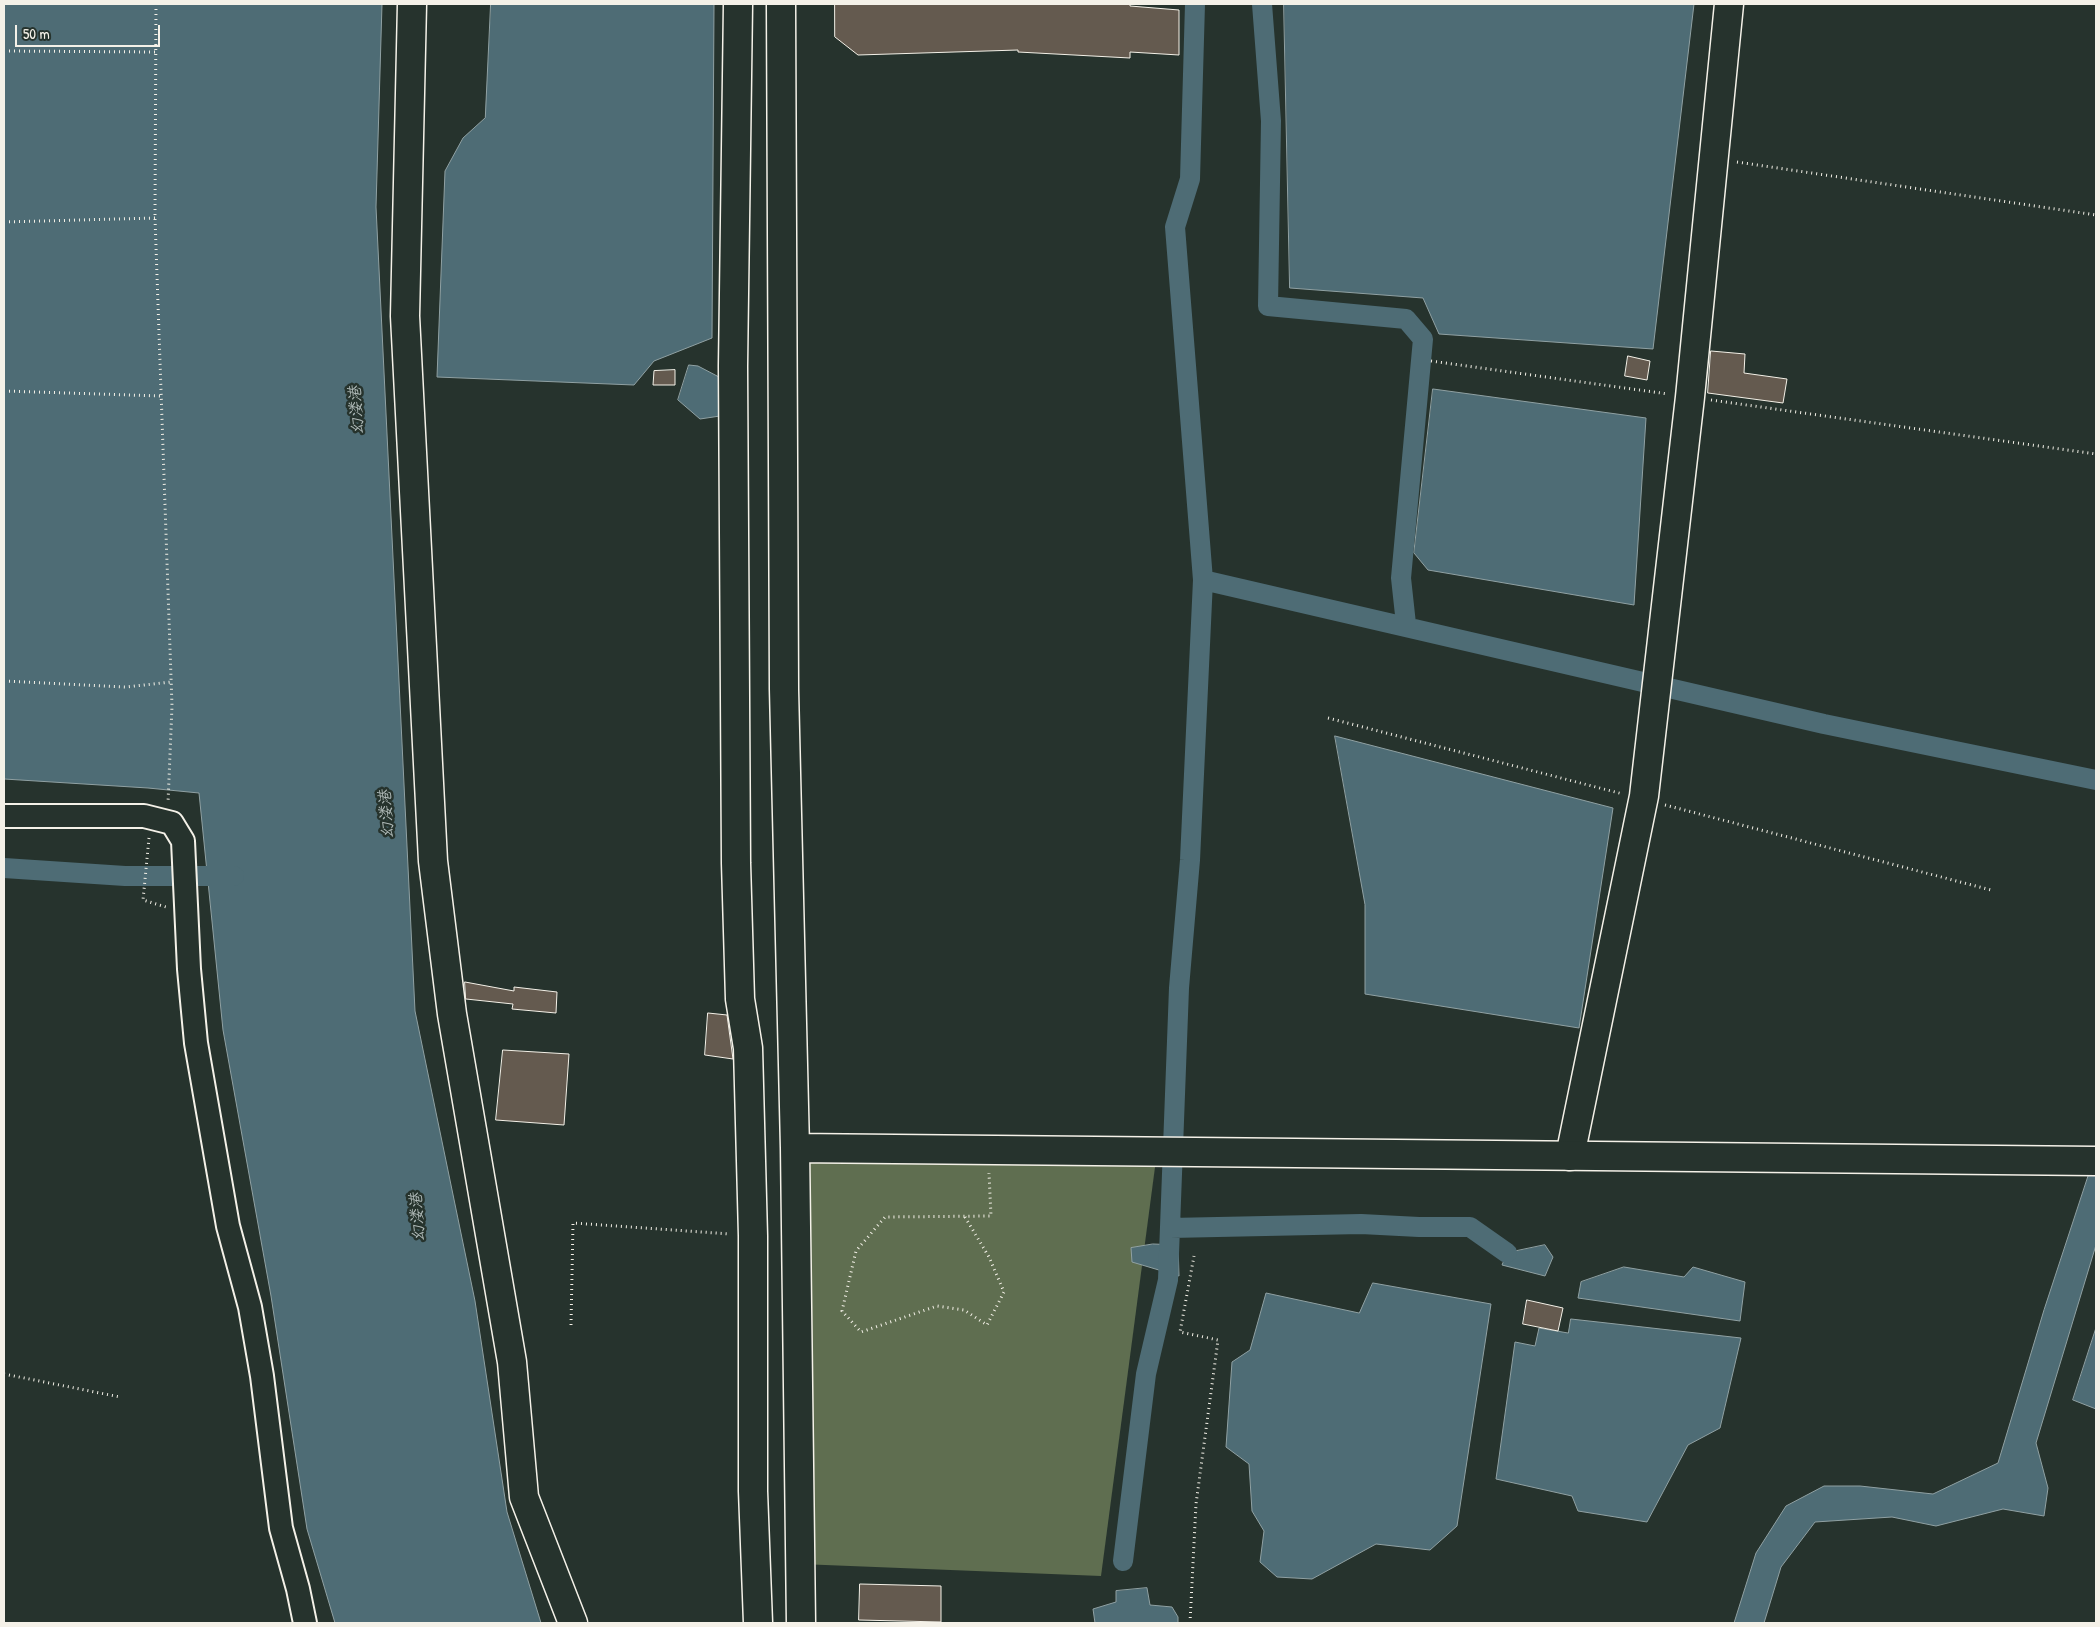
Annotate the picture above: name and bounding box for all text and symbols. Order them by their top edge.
scale bar [18,15,162,47]
text: 50 m [23,23,50,44]
water label: 幻溇港 [346,385,368,435]
water label: 幻溇港 [376,789,398,839]
water label: 幻溇港 [407,1192,429,1242]

